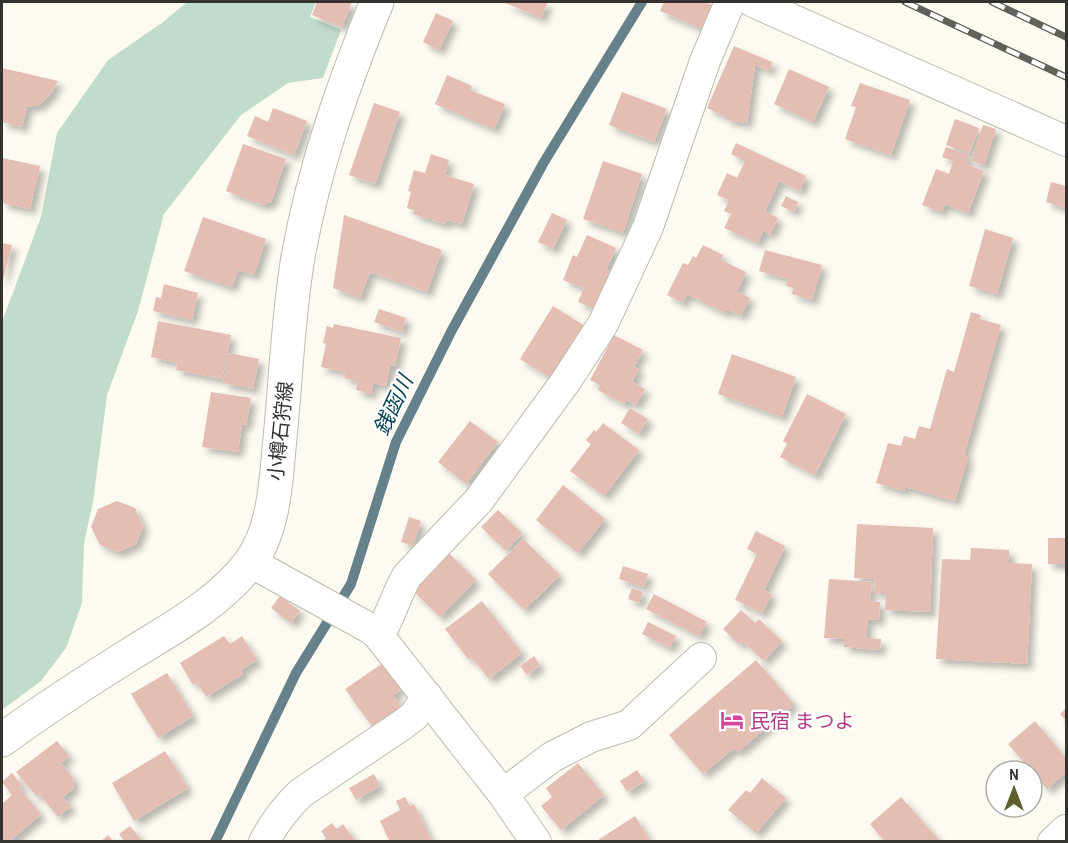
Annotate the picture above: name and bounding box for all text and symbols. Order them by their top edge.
water label: 銭函川 [367,369,420,440]
street label: 小樽石狩線 [261,380,299,482]
hotel icon: 民宿 まつよ [719,707,745,733]
place label: 民宿 まつよ [750,707,855,734]
north arrow [984,759,1044,819]
text: N [1009,763,1019,785]

